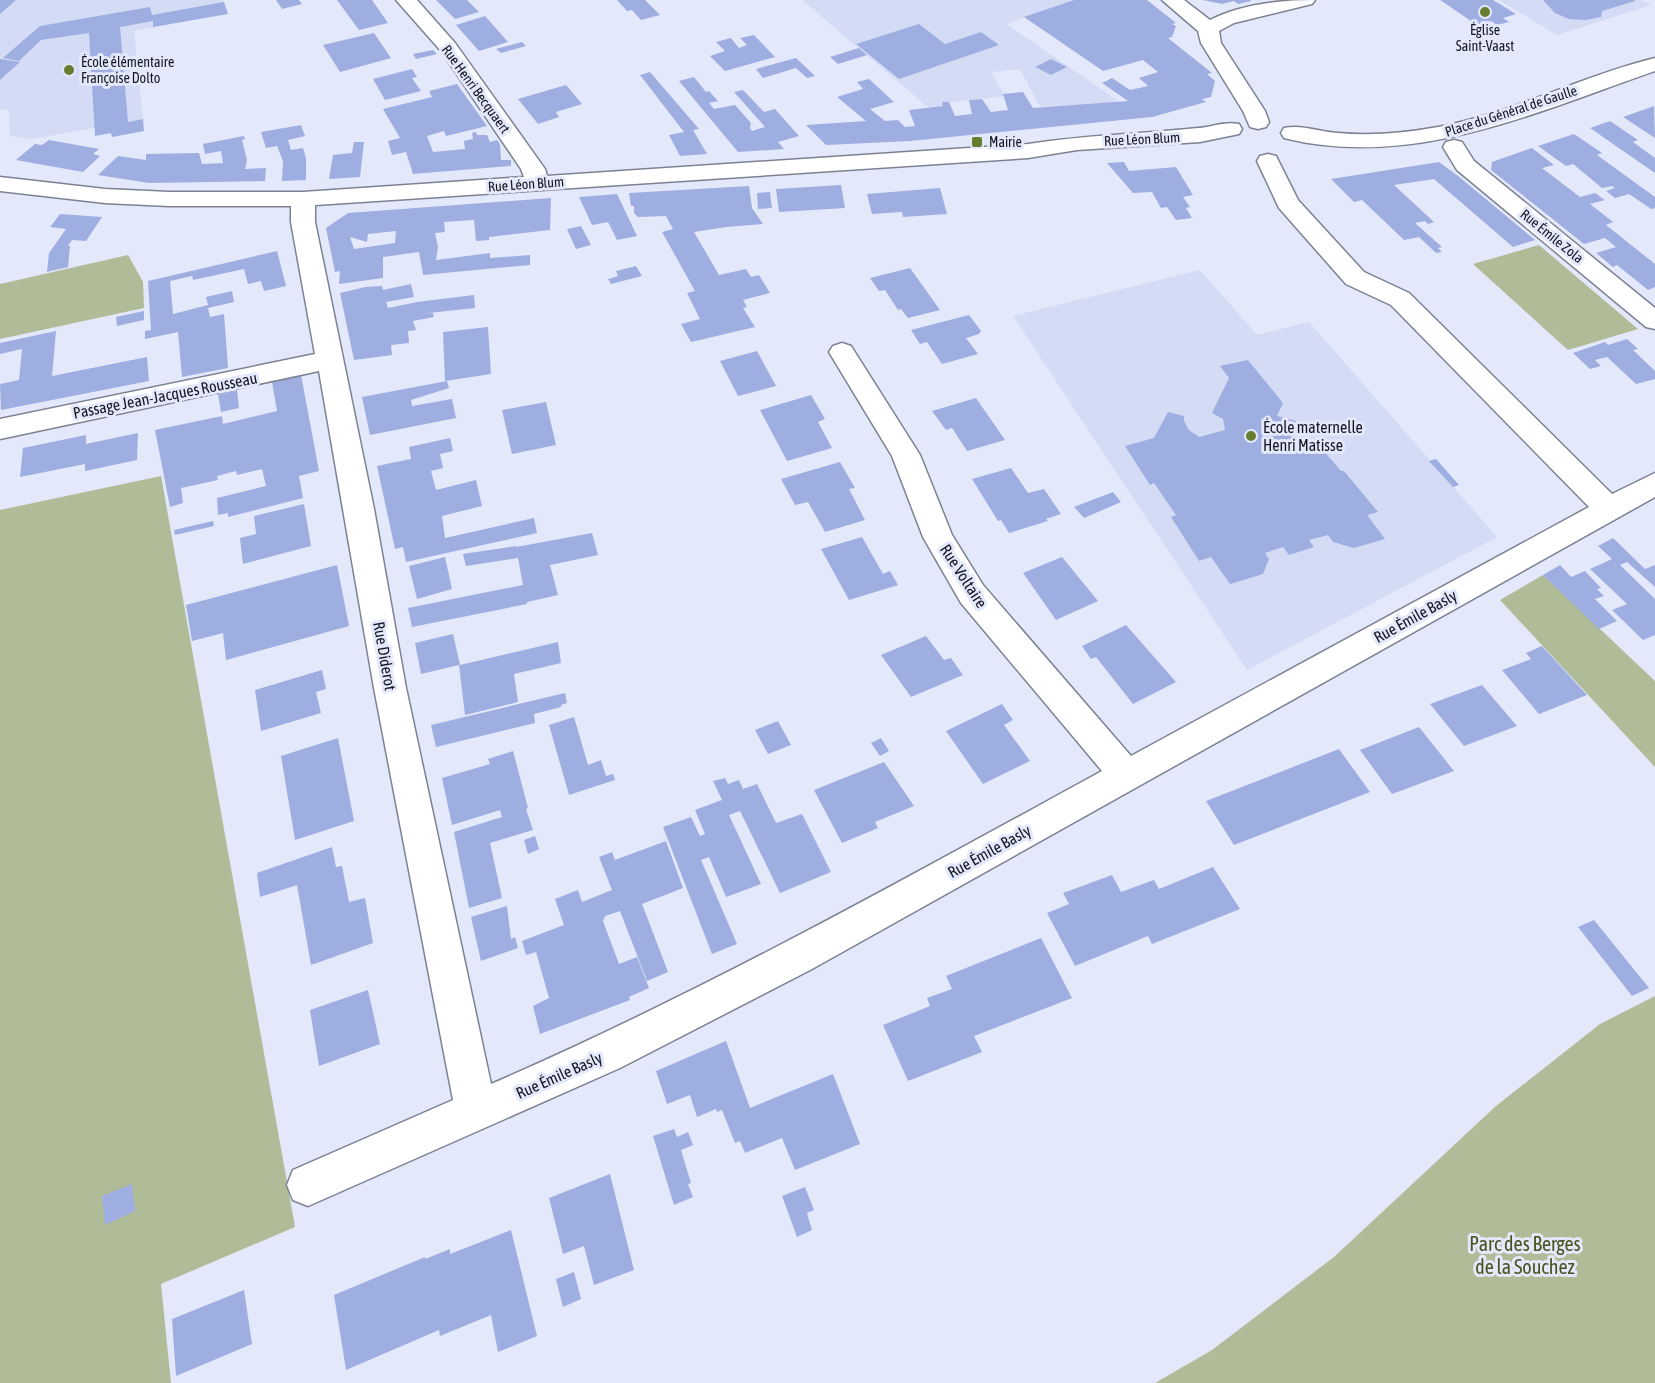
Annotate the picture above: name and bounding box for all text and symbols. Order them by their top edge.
marker: Église Saint-Vaast [1478,5,1492,19]
place label: Église Saint-Vaast [1456,22,1514,54]
street label: Rue Henri Becquaert [439,42,513,136]
place label: École élémentaire Françoise Dolto [81,54,174,86]
marker: École élémentaire Françoise Dolto [62,63,76,77]
street label: Place du Général de Gaulle [1443,82,1579,140]
street label: Rue Léon Blum [1104,129,1180,149]
place label: Mairie [989,134,1022,150]
marker: Mairie [970,135,984,149]
street label: Rue Léon Blum [487,173,565,195]
street label: Rue Émile Zola [1517,206,1587,266]
street label: Passage Jean-Jacques Rousseau [71,368,259,423]
place label: École maternelle Henri Matisse [1263,418,1363,454]
marker: École maternelle Henri Matisse [1244,429,1258,443]
street label: Rue Voltaire [937,541,991,611]
street label: Rue Émile Basly [1370,586,1460,647]
street label: Rue Diderot [370,620,400,692]
street label: Rue Émile Basly [944,821,1034,882]
street label: Rue Émile Basly [513,1048,605,1103]
park label: Parc des Berges de la Souchez [1469,1232,1581,1278]

